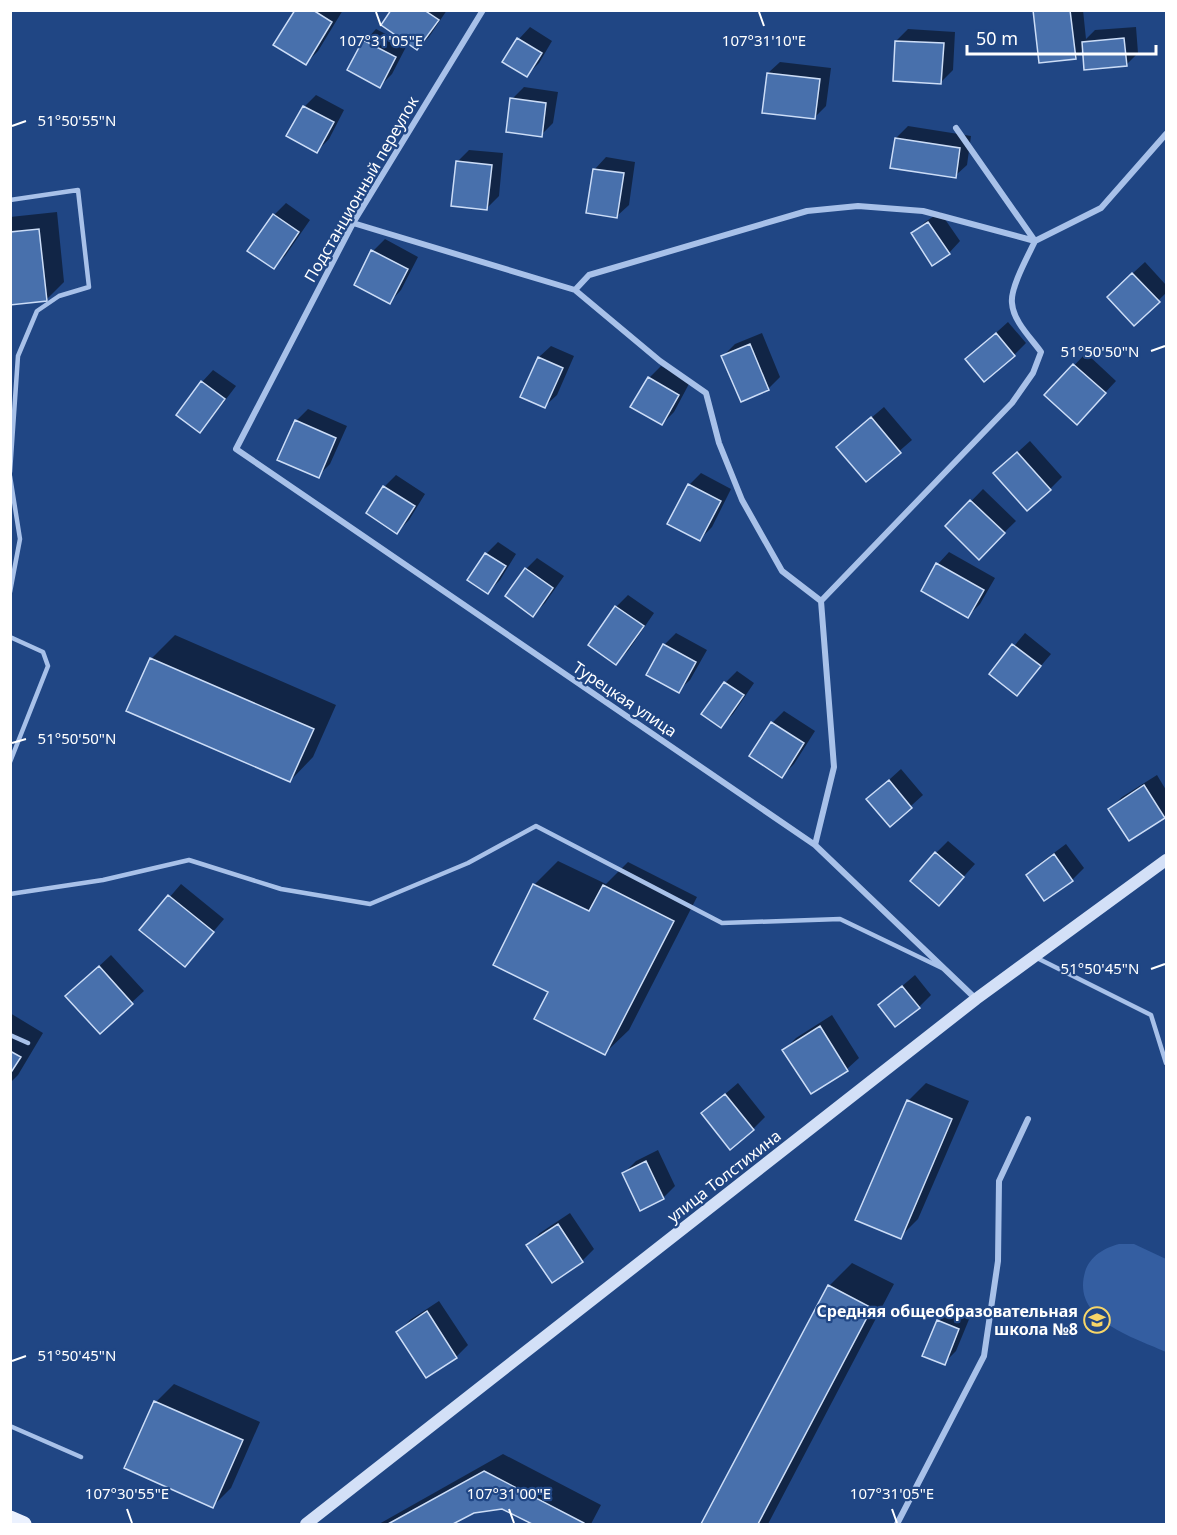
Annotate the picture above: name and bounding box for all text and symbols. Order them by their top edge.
scale bar [967,18,1156,56]
text: 50 m [976,26,1018,50]
text: 107°31'05"E [339,30,423,50]
text: 107°31'10"E [722,30,806,50]
street label: Подстанционный переулок [299,92,424,286]
text: 51°50'55"N [38,110,116,130]
text: 51°50'50"N [1061,341,1139,361]
street label: Турецкая улица [569,656,681,742]
text: 51°50'50"N [38,728,116,748]
text: 51°50'45"N [1061,958,1139,978]
street label: улица Толстихина [663,1125,785,1227]
place label: Средняя общеобразовательная школа №8 [816,1300,1078,1340]
school or university icon: Средняя общеобразовательная школа №8 [1082,1305,1112,1335]
text: 51°50'45"N [38,1345,116,1365]
text: 107°30'55"E [85,1483,169,1503]
text: 107°31'00"E [467,1483,551,1503]
text: 107°31'05"E [850,1483,934,1503]

